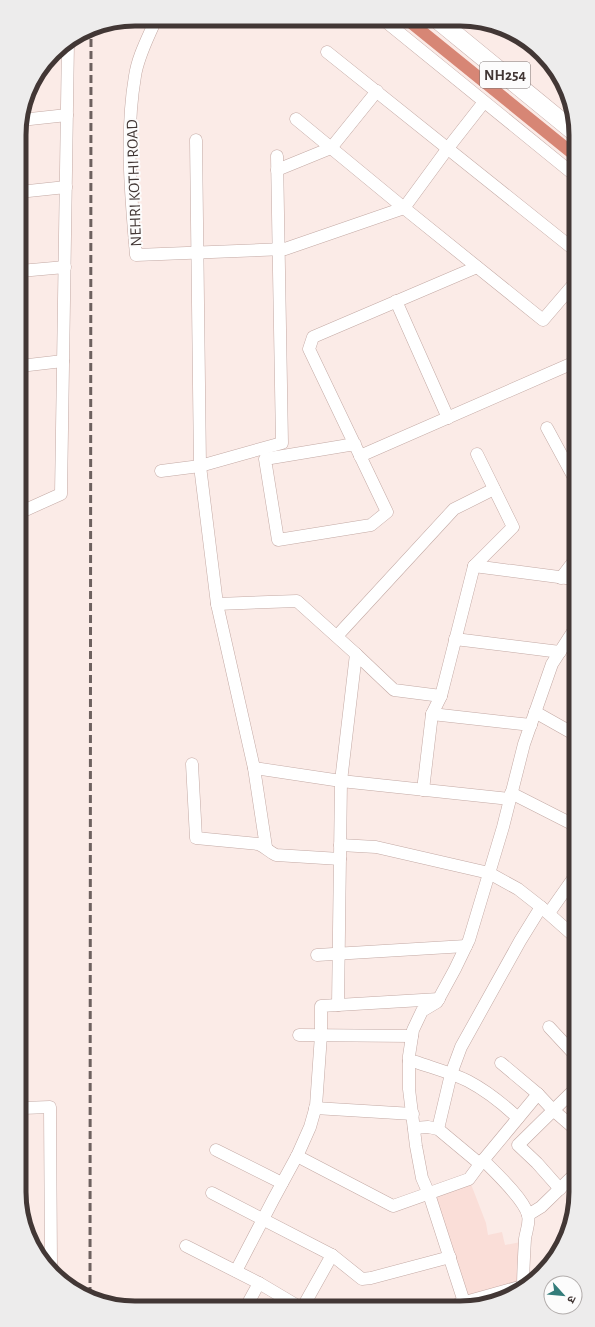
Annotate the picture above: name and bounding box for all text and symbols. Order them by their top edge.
road number: NH254 [480,62,530,88]
street label: NEHRI KOTHI ROAD [124,119,144,247]
north arrow [543,1275,583,1315]
text: उ [565,1294,578,1305]

